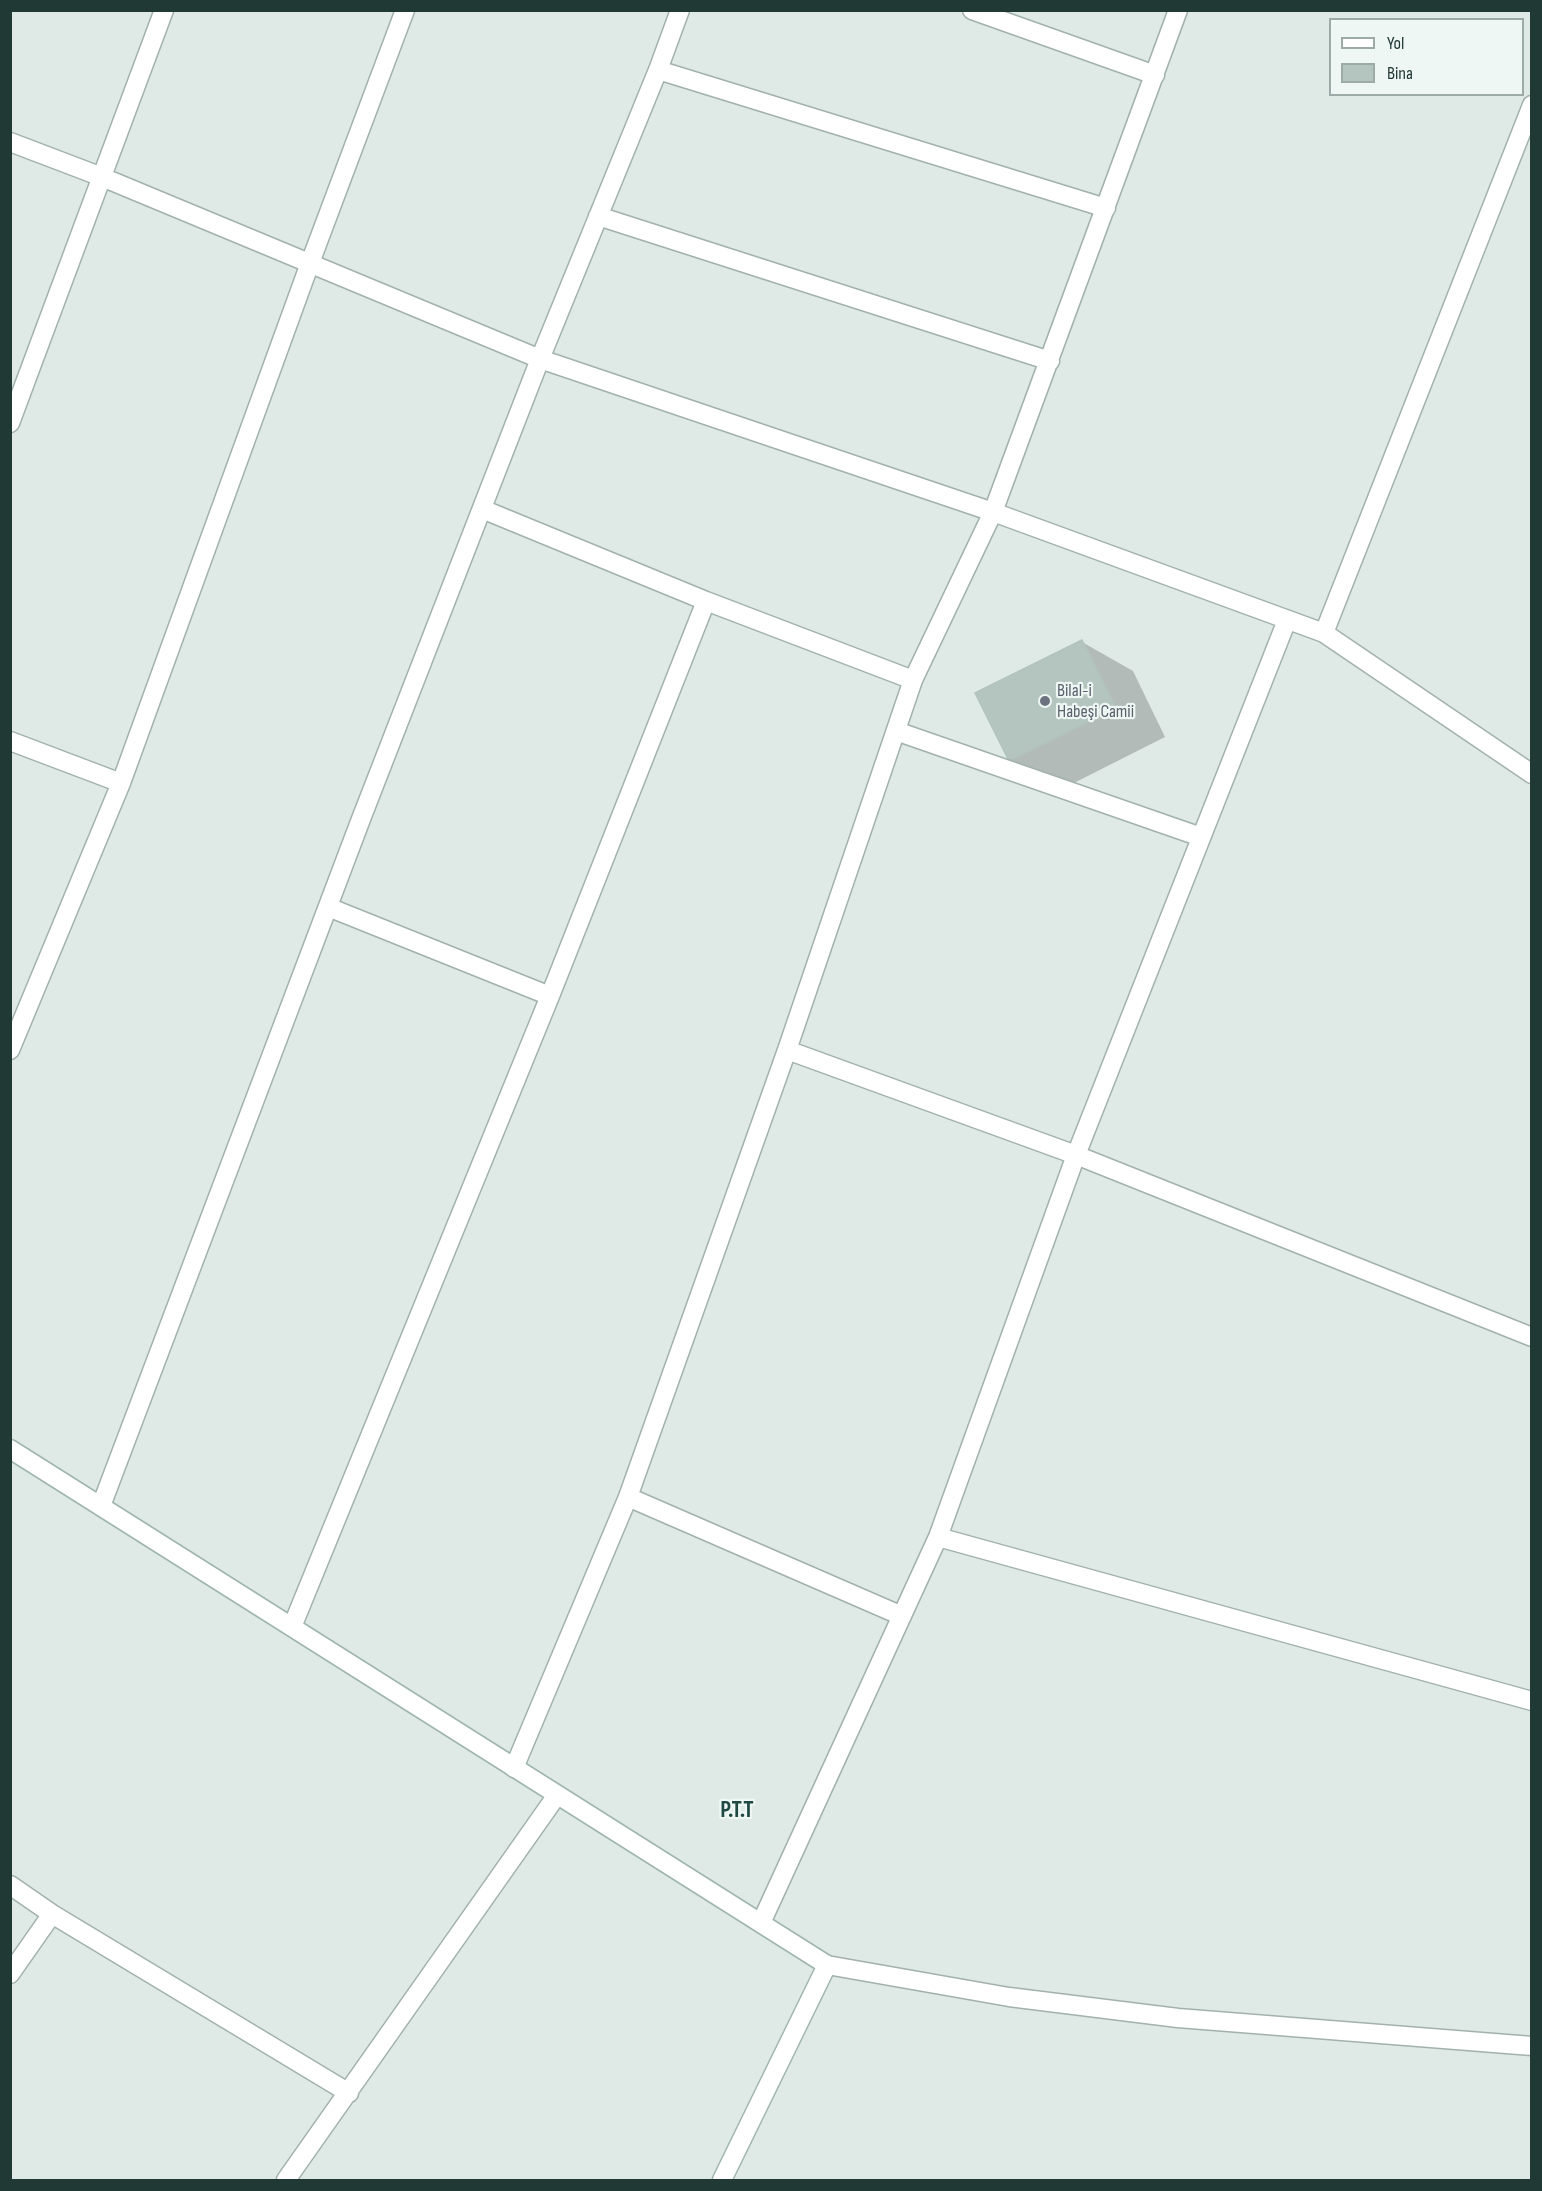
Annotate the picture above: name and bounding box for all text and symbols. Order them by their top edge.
legend [1329,18,1524,96]
text: Yol [1387,33,1404,54]
text: Bina [1387,63,1413,84]
place label: Bilal-i Habeşi Camii [1057,680,1134,722]
marker: Bilal-i Habeşi Camii [1038,694,1052,708]
district label: P.T.T [720,1797,754,1825]

